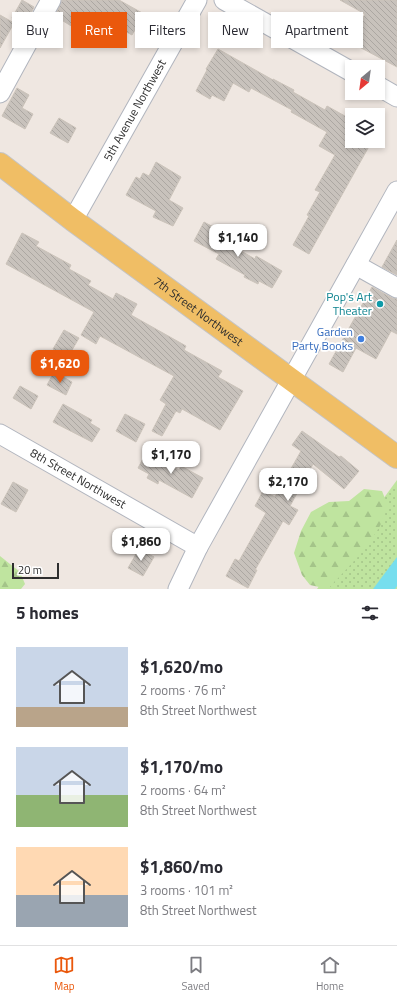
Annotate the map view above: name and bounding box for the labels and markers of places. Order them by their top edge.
pin: $1,140 [205,224,271,258]
place label: Pop's Art Theater [326,287,373,320]
marker: Pop's Art Theater [375,299,385,309]
place label: Garden Party Books [292,322,353,355]
marker: Garden Party Books [356,334,366,344]
pin: $1,620 [27,350,93,384]
pin: $1,170 [138,441,204,475]
pin: $2,170 [255,468,321,502]
pin: $1,860 [108,528,174,562]

